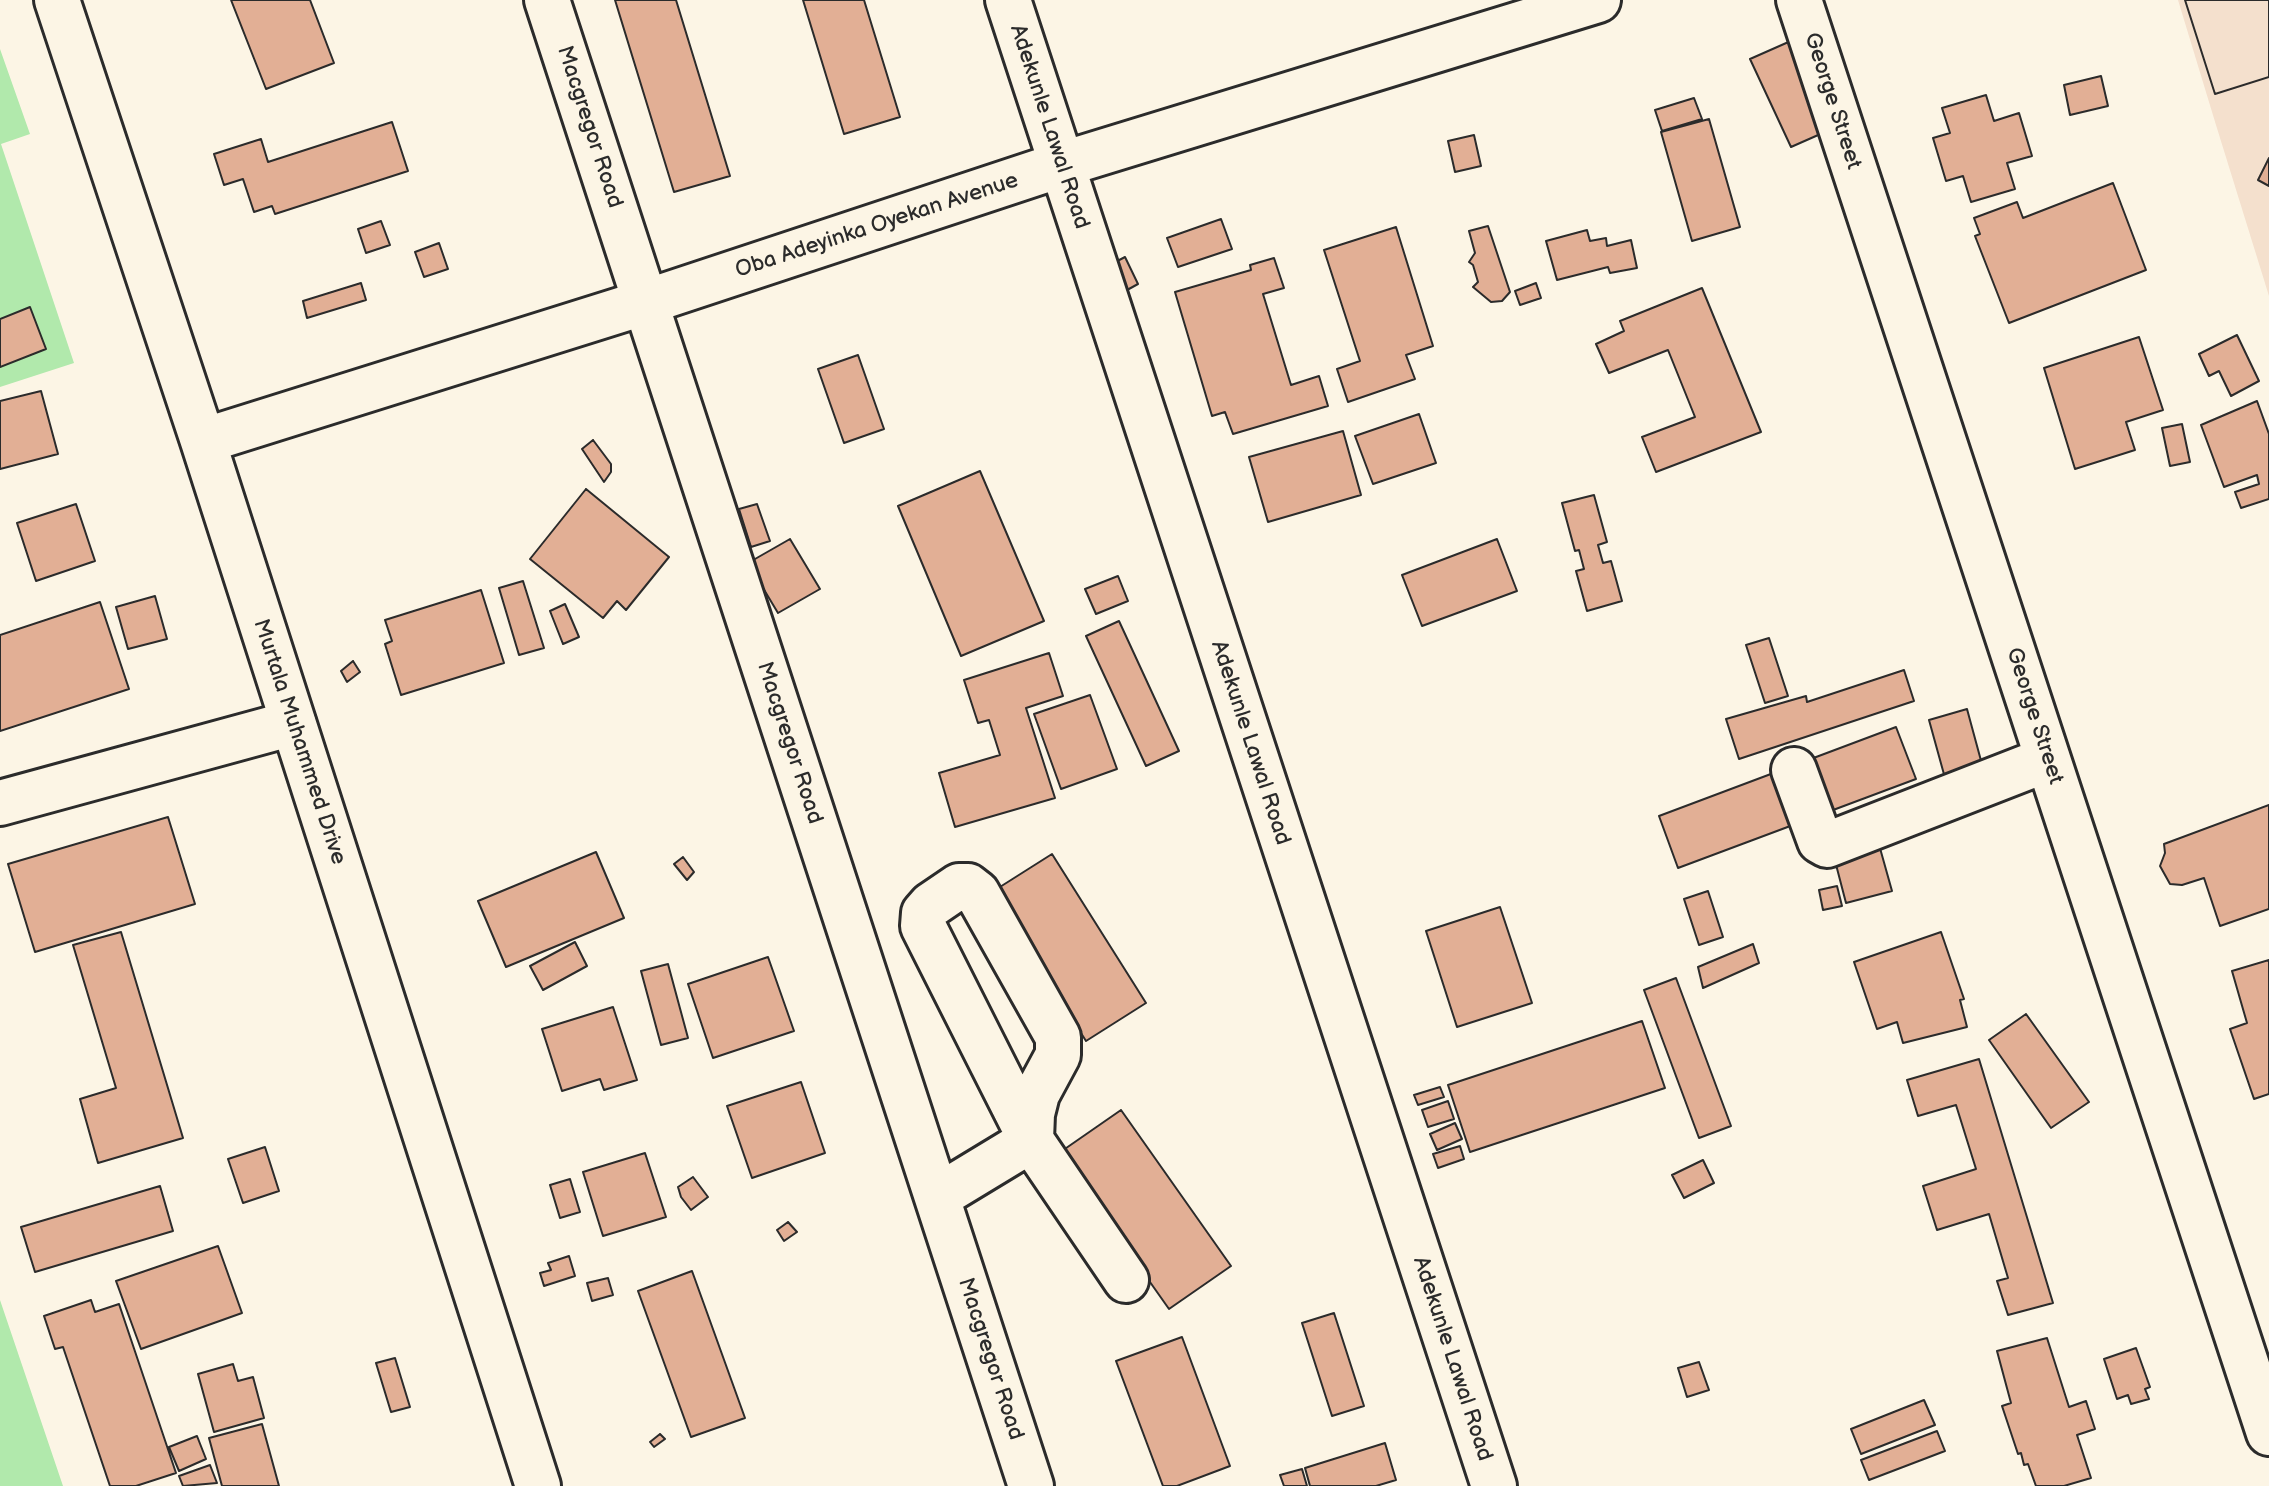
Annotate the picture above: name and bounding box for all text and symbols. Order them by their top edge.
street label: Adekunle Lawal Road [1003,22,1095,232]
street label: George Street [1798,30,1866,172]
street label: Macgregor Road [550,43,628,211]
street label: Oba Adeyinka Oyekan Avenue [732,168,1022,284]
street label: Murtala Muhammed Drive [247,616,351,868]
street label: Adekunle Lawal Road [1204,638,1296,848]
street label: George Street [2000,645,2068,787]
street label: Macgregor Road [750,659,828,827]
street label: Adekunle Lawal Road [1406,1254,1498,1464]
street label: Macgregor Road [951,1275,1029,1443]

